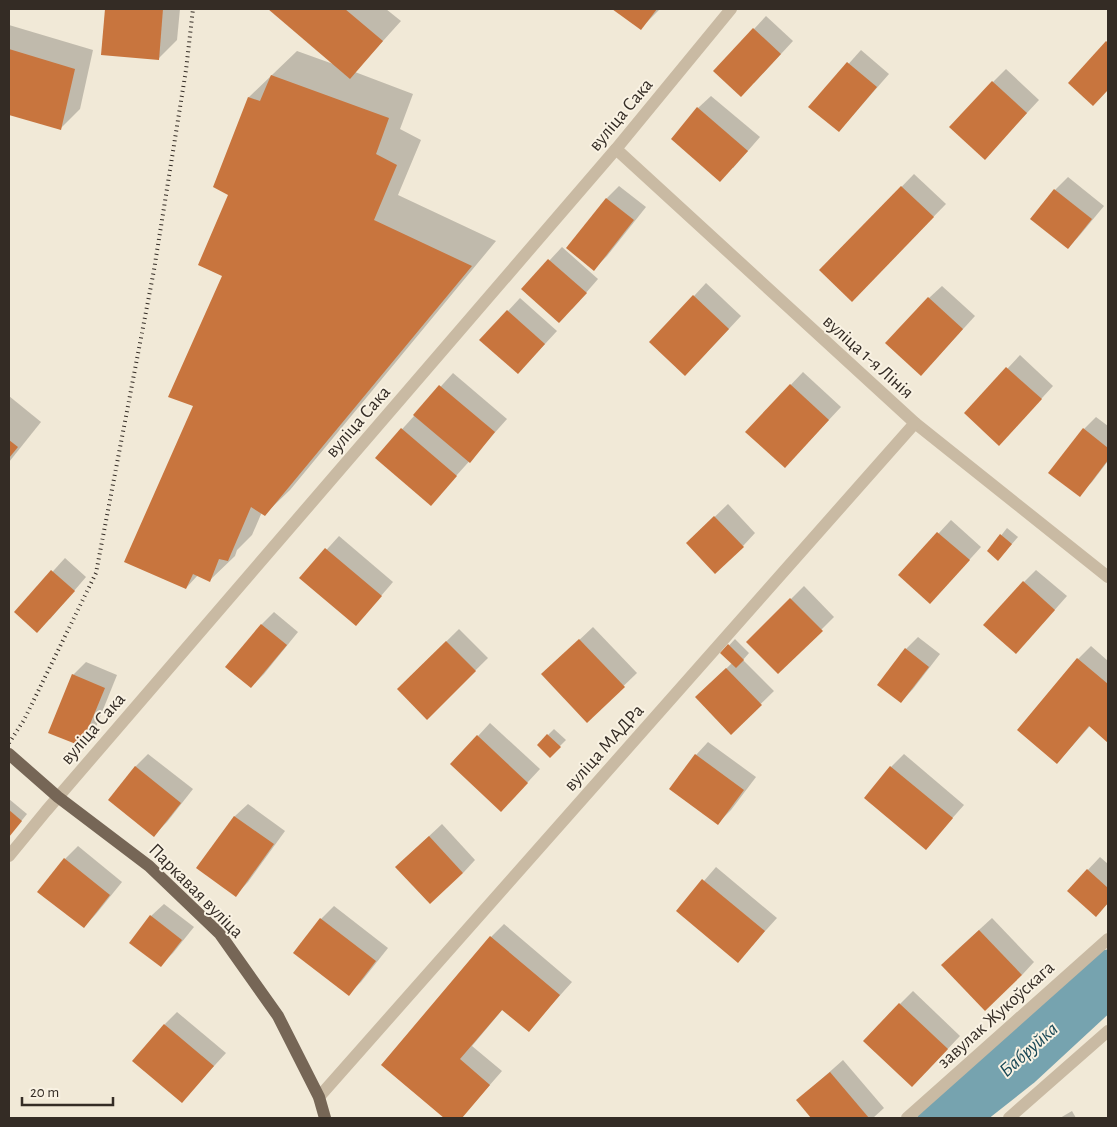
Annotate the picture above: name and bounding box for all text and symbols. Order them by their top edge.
street label: вуліца Сака [586,75,657,155]
street label: вуліца 1-я Лінія [819,312,917,403]
street label: вуліца Сака [322,382,394,461]
street label: вуліца Сака [57,689,129,768]
street label: вуліца МАДРа [561,701,648,795]
street label: Паркавая вуліца [145,840,247,942]
street label: завулак Жукоўскага [934,958,1058,1072]
water label: Бабруйка [996,1019,1062,1081]
scale bar [22,1074,114,1106]
text: 20 m [30,1085,59,1100]

